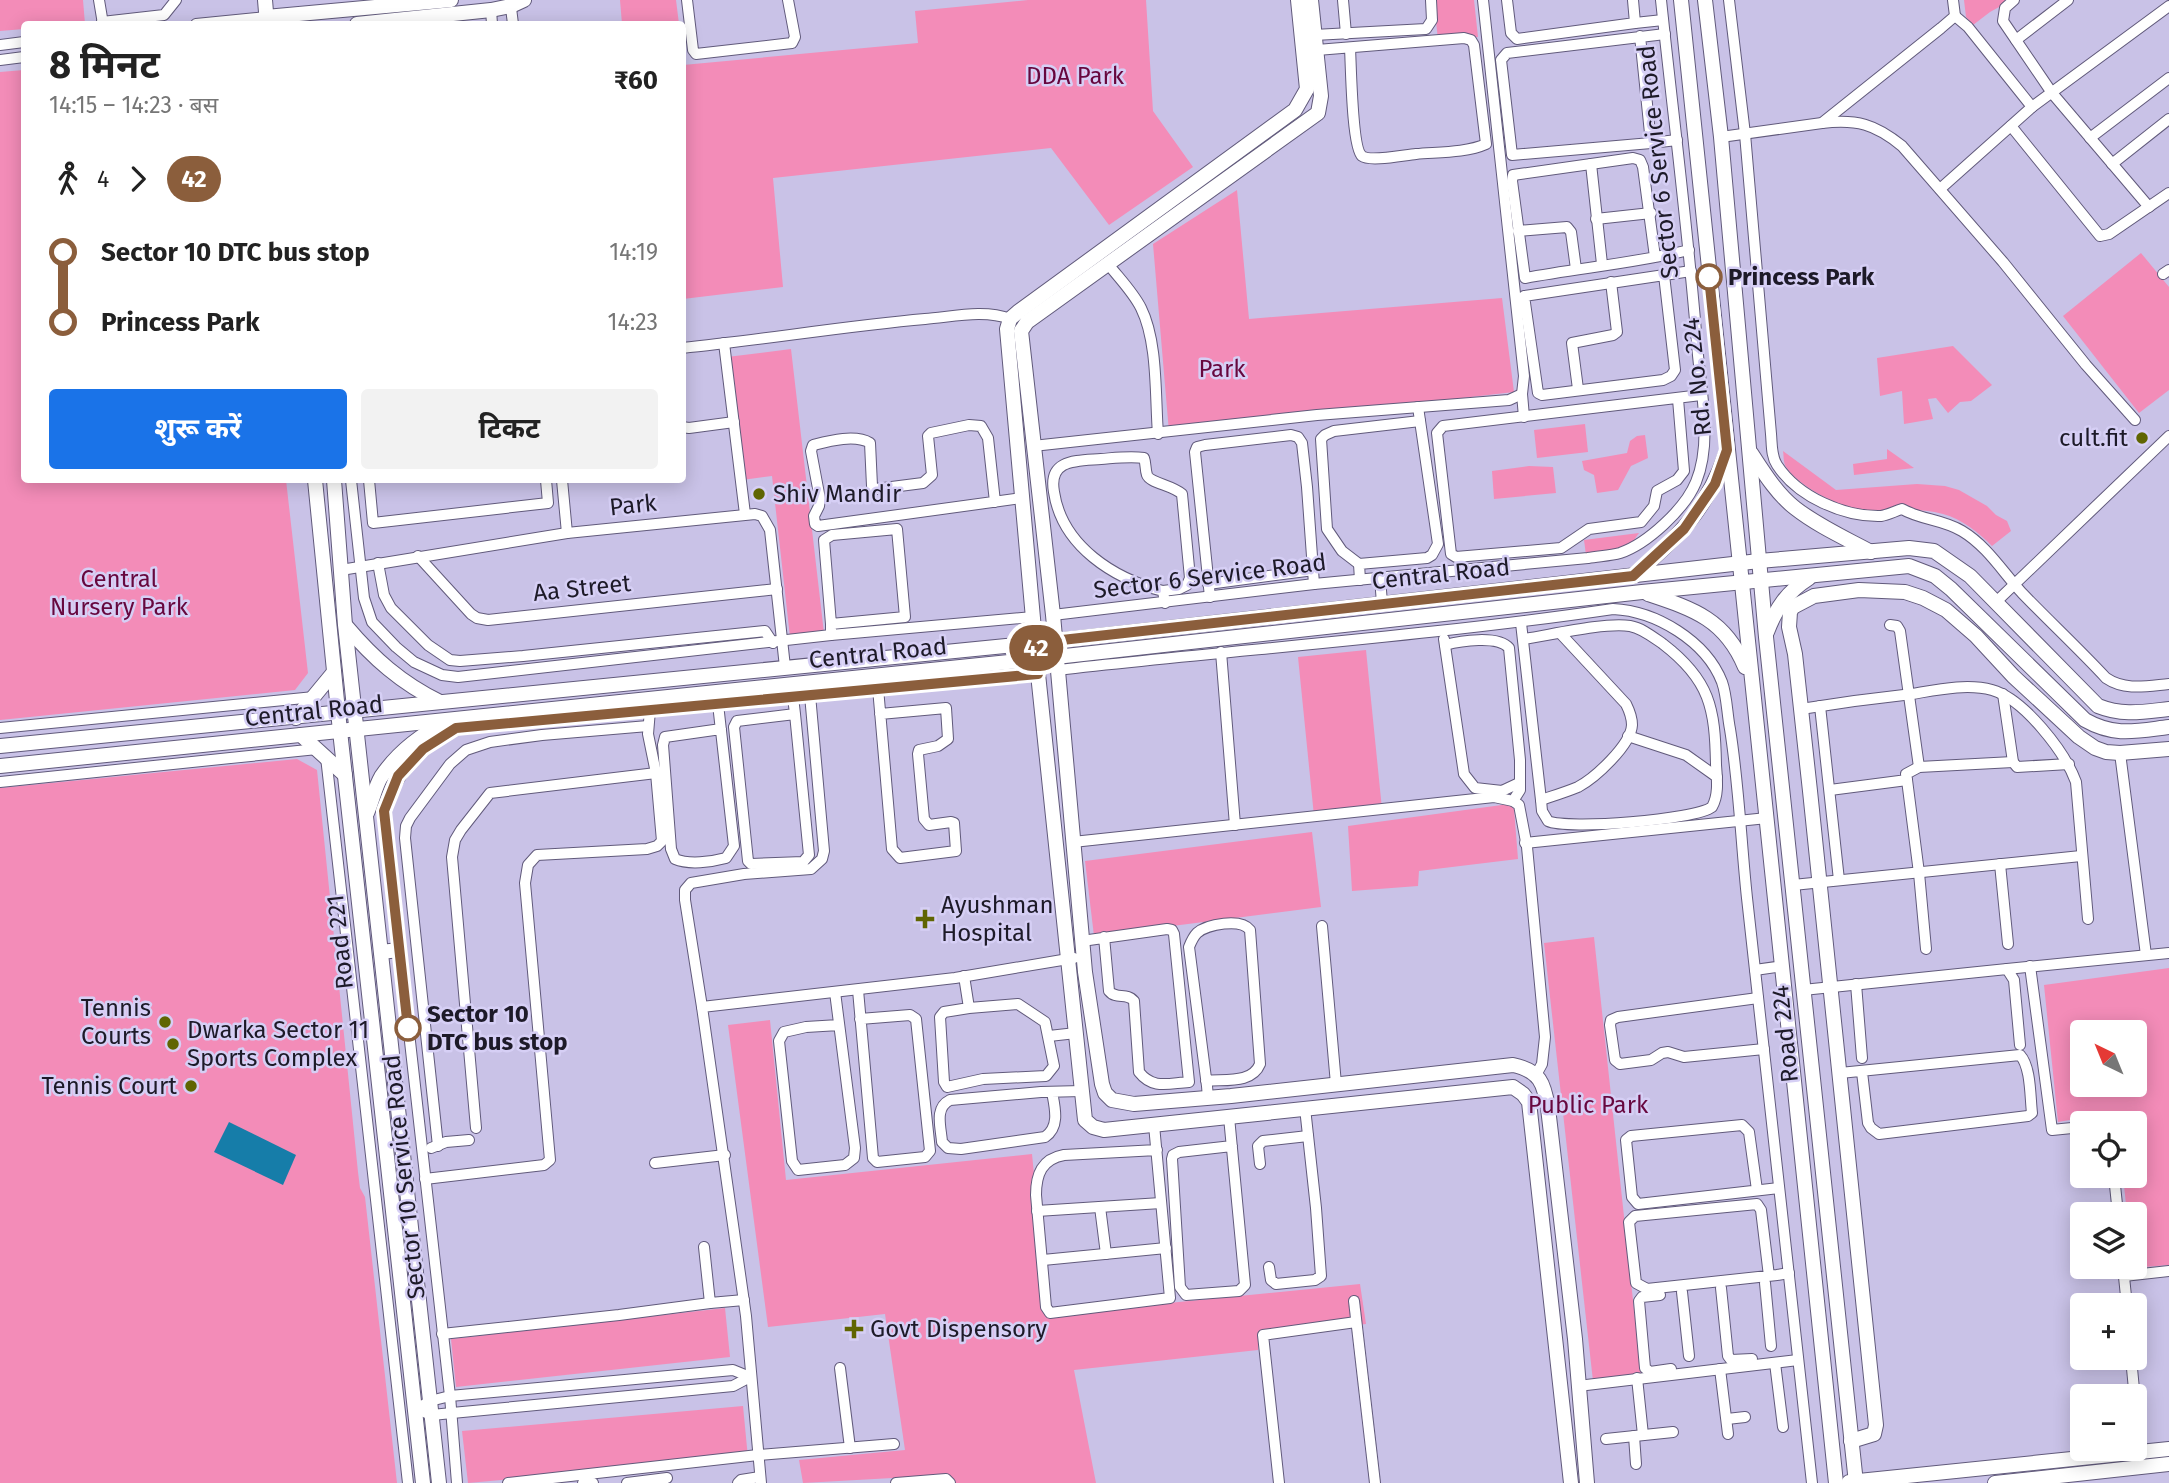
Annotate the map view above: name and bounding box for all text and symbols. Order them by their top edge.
text: 8 मिनट [49,42,160,88]
street label: Sector 6 Service Road [1632,44,1684,280]
park label: DDA Park [1026,62,1125,90]
text: ₹60 [614,65,658,96]
text: 14:15 – 14:23 · बस [49,91,218,119]
icon: walk [49,160,87,198]
icon: forward [119,160,157,198]
text: 4 [97,165,109,193]
text: 42 [181,165,207,193]
text: Sector 10 DTC bus stop [101,237,370,268]
text: 14:19 [609,238,658,266]
place label: Princess Park [1728,263,1875,291]
marker: Princess Park [1696,264,1722,290]
text: Princess Park [101,307,260,338]
text: 14:23 [608,308,658,336]
street label: Rd. No. 224 [1677,316,1717,438]
park label: Park [1198,355,1246,383]
button: शुरू करें [49,389,347,469]
button: टिकट [361,389,658,469]
place label: cult.fit [2059,424,2128,452]
marker: cult.fit [2134,430,2150,446]
place label: Shiv Mandir [773,480,902,508]
marker: Shiv Mandir [751,486,767,502]
street label: Park [608,489,659,521]
street label: Sector 6 Service Road [1092,548,1328,604]
street label: Central Road [1371,553,1511,595]
park label: Central Nursery Park [50,565,189,621]
street label: Aa Street [532,569,633,607]
line badge: 42 [1004,625,1068,671]
street label: Central Road [808,632,948,674]
text: 42 [1023,634,1049,662]
street label: Central Road [244,690,384,732]
place label: Ayushman Hospital [941,891,1054,947]
street label: Road 221 [321,893,359,991]
marker: Ayushman Hospital [915,909,935,929]
street label: Road 224 [1766,984,1804,1084]
place label: Tennis Courts [81,994,151,1050]
place label: Sector 10 DTC bus stop [427,1000,568,1056]
marker: Tennis Courts [157,1014,173,1030]
marker: Sector 10 DTC bus stop [395,1015,421,1041]
place label: Dwarka Sector 11 Sports Complex [187,1016,369,1072]
north arrow [2070,1020,2147,1097]
map controls [2070,1020,2147,1461]
marker: Dwarka Sector 11 Sports Complex [165,1036,181,1052]
street label: Sector 10 Service Road [377,1053,431,1301]
place label: Tennis Court [41,1072,177,1100]
marker: Tennis Court [183,1078,199,1094]
park label: Public Park [1528,1091,1649,1119]
button: locate [2070,1111,2147,1188]
button: layers [2070,1202,2147,1279]
button: + [2070,1293,2147,1370]
place label: Govt Dispensory [870,1315,1047,1343]
marker: Govt Dispensory [844,1319,864,1339]
button: − [2070,1384,2147,1461]

